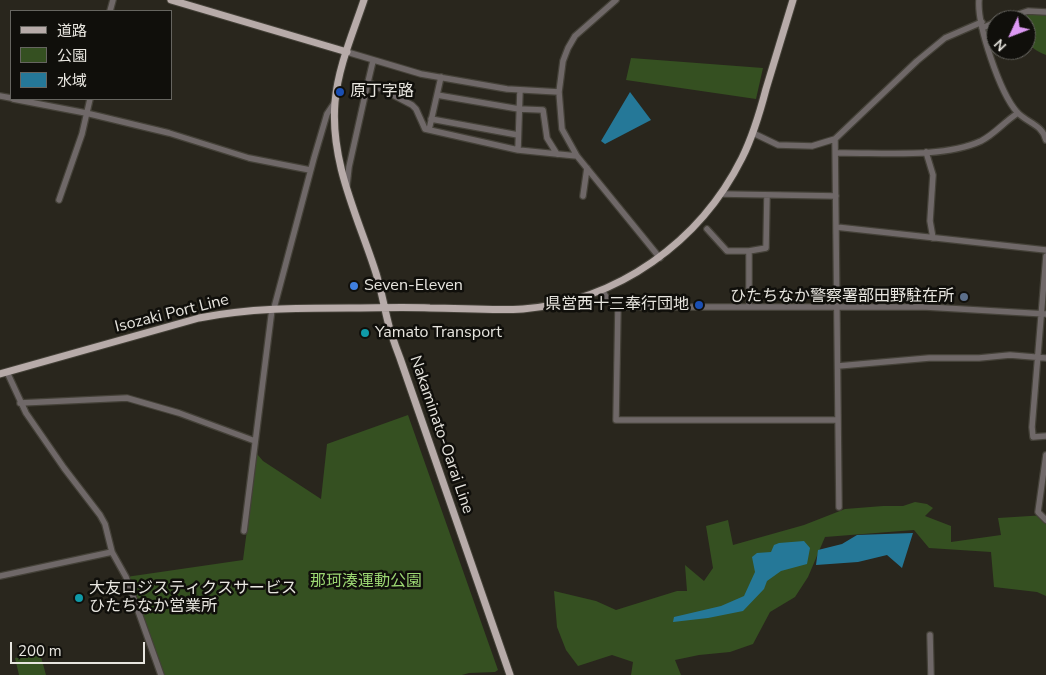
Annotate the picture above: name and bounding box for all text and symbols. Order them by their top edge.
legend [10,10,172,100]
north arrow [986,10,1036,60]
text: 道路 [57,21,87,41]
text: N [990,35,1011,55]
text: 公園 [57,46,87,66]
text: 水域 [57,71,87,91]
place label: 原丁字路 [350,82,414,102]
marker: 原丁字路 [334,86,346,98]
place label: Seven-Eleven [364,276,463,296]
marker: Seven-Eleven [348,280,360,292]
place label: ひたちなか警察署部田野駐在所 [730,287,954,307]
street label: Isozaki Port Line [113,291,231,337]
marker: ひたちなか警察署部田野駐在所 [958,291,970,303]
place label: 県営西十三奉行団地 [545,295,689,315]
marker: 県営西十三奉行団地 [693,299,705,311]
place label: Yamato Transport [375,323,502,343]
marker: Yamato Transport [359,327,371,339]
street label: Nakaminato-Oarai Line [405,353,477,517]
park label: 那珂湊運動公園 [310,572,422,592]
place label: 大友ロジスティクスサービス ひたちなか営業所 [89,579,297,617]
marker: 大友ロジスティクスサービス ひたちなか営業所 [73,592,85,604]
scale bar [12,632,148,664]
text: 200 m [18,641,62,661]

